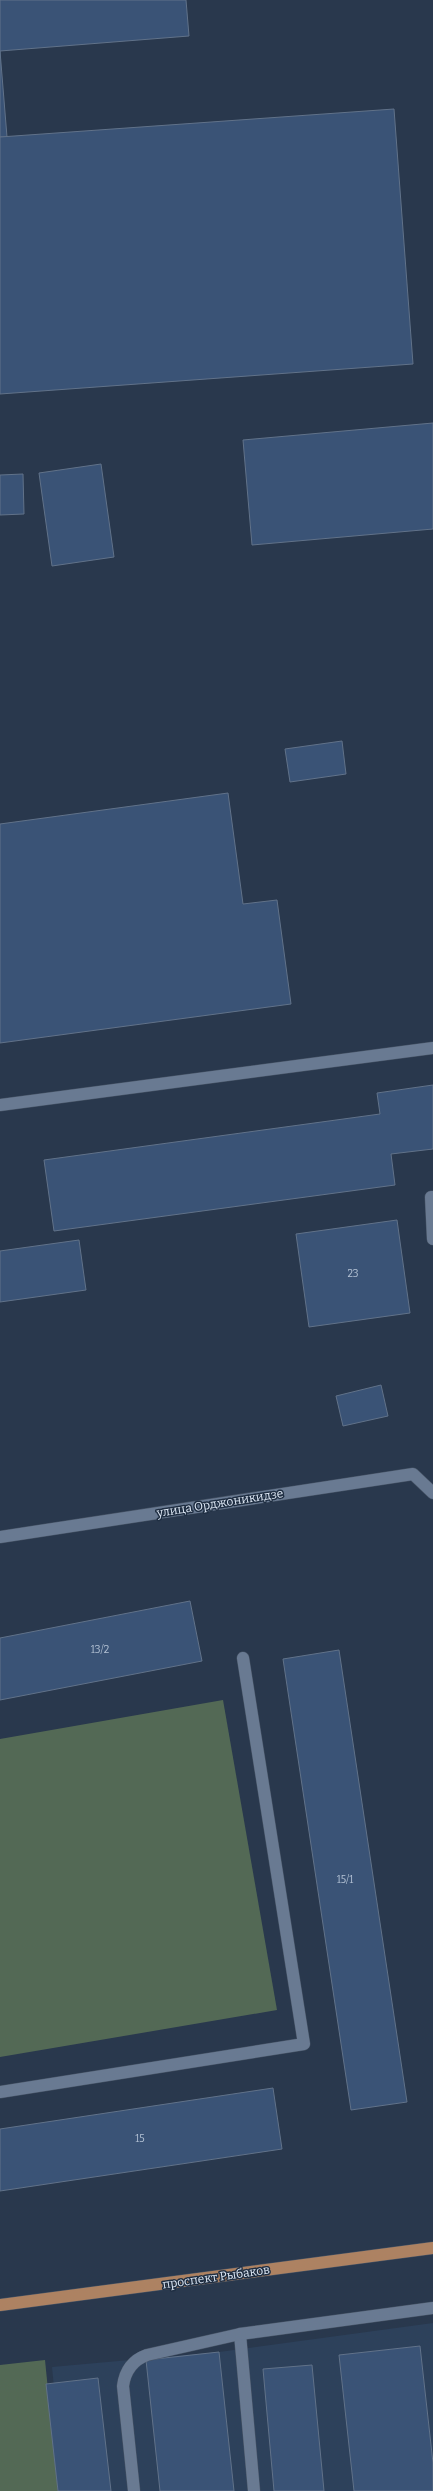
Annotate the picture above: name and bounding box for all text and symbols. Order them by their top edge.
house number: 23 [347,1268,359,1280]
street label: улица Орджоникидзе [155,1486,284,1520]
house number: 13/2 [91,1644,109,1656]
house number: 15/1 [337,1874,353,1886]
house number: 15 [135,2133,145,2145]
street label: проспект Рыбаков [161,2262,271,2291]

